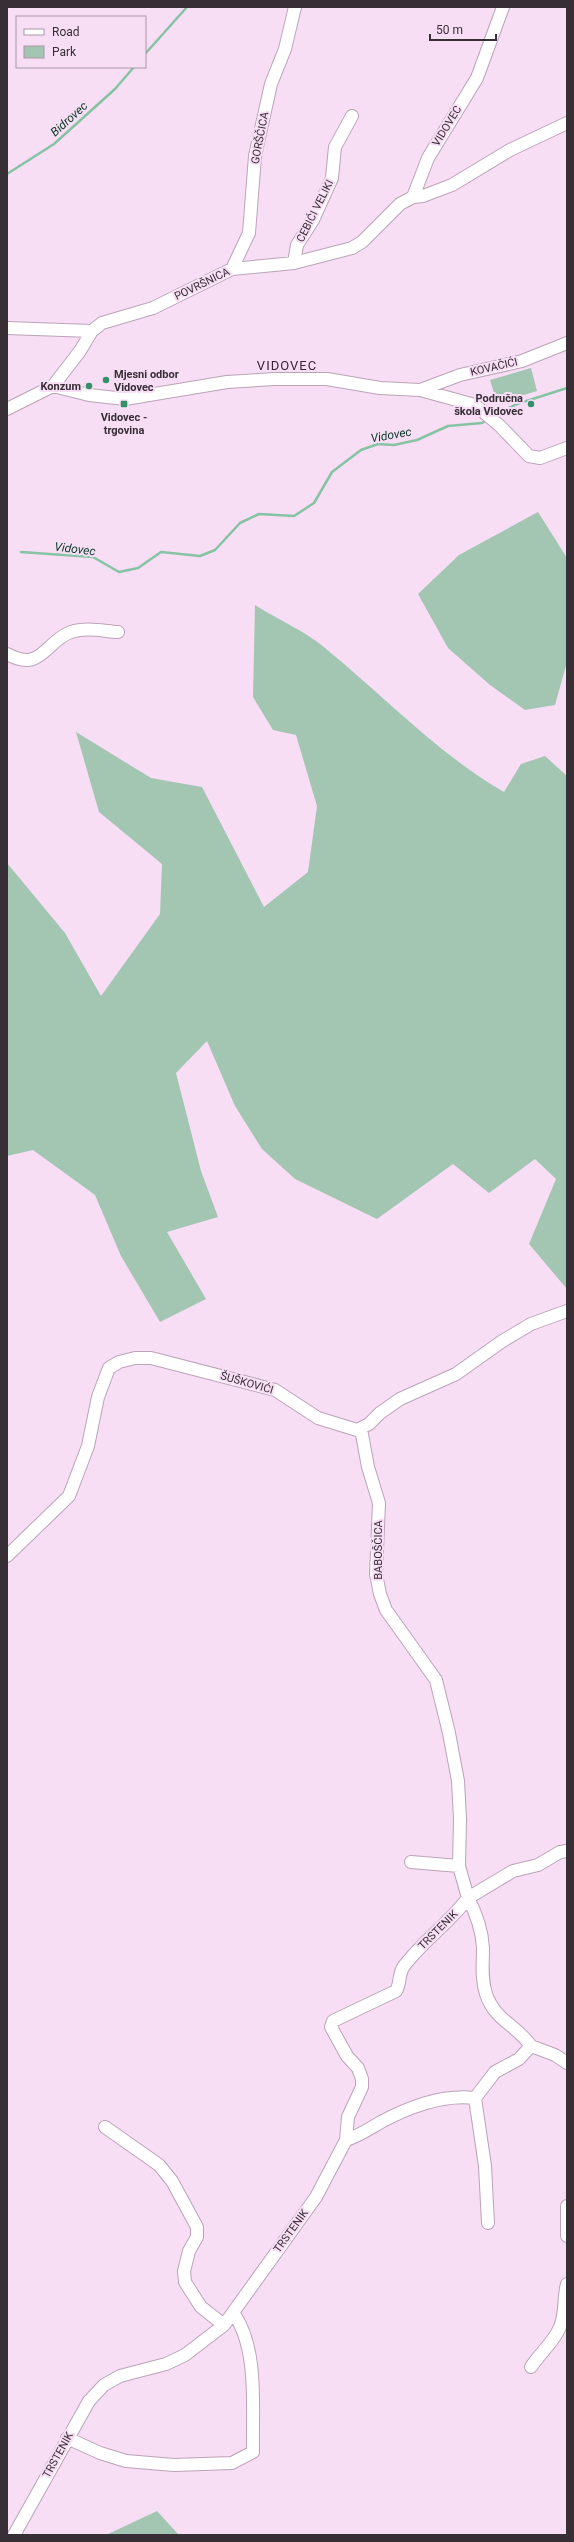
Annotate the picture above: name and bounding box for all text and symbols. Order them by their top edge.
legend [16,16,146,68]
scale bar [430,16,496,42]
text: 50 m [436,23,463,37]
text: Road [52,25,80,39]
text: Park [52,45,77,59]
water label: Bidrovec [48,99,90,139]
street label: VIDOVEC [430,103,464,149]
street label: GORŠČICA [248,110,272,165]
street label: CEBIĆI VELIKI [293,177,336,244]
street label: POVRŠNICA [172,265,232,303]
street label: KOVAČIĆI [469,354,519,379]
district label: VIDOVEC [257,358,317,373]
place label: Mjesni odbor Vidovec [114,368,179,394]
marker: Mjesni odbor Vidovec [101,375,111,385]
place label: Konzum [40,380,81,393]
marker: Konzum [84,381,94,391]
place label: Područna škola Vidovec [454,392,523,418]
marker: Vidovec - trgovina [119,399,129,409]
marker: Područna škola Vidovec [526,399,536,409]
place label: Vidovec - trgovina [101,411,147,437]
water label: Vidovec [370,425,412,445]
water label: Vidovec [54,540,96,558]
street label: ŠUŠKOVIĆI [219,1368,275,1397]
street label: BABOŠČICA [371,1519,385,1580]
street label: TRSTENIK [416,1908,460,1952]
street label: TRSTENIK [271,2207,311,2255]
street label: TRSTENIK [40,2430,76,2480]

